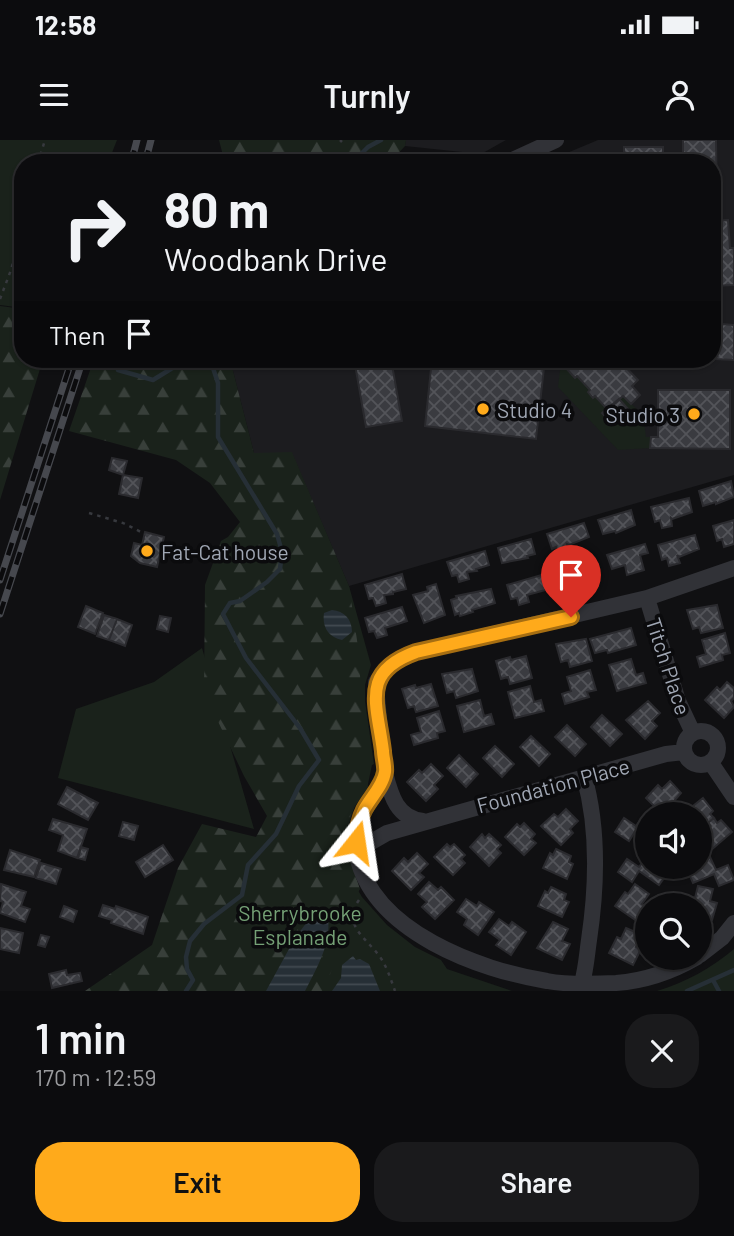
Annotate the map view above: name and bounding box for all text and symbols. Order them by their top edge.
text: 12:58 [35,9,96,40]
icon: menu [35,76,73,114]
text: Turnly [323,76,411,114]
icon: person [661,76,699,114]
text: 80 m [164,179,269,238]
icon: right [49,182,140,273]
text: Woodbank Drive [164,239,388,277]
icon: arrive [120,315,158,353]
text: Then [49,319,106,350]
place label: Studio 4 [497,397,572,422]
marker: Studio 4 [475,401,491,417]
place label: Studio 3 [606,402,680,427]
marker: Studio 3 [686,406,702,422]
place label: Fat-Cat house [161,539,289,564]
marker: Fat-Cat house [139,543,155,559]
pin [541,545,601,617]
icon: arrive [552,556,590,594]
street label: Titch Place [642,614,696,718]
street label: Foundation Place [474,753,632,817]
map controls [635,802,712,970]
button: sound [635,802,712,879]
position arrow [319,805,393,879]
button: search [635,893,712,970]
park label: Sherrybrooke Esplanade [238,900,362,949]
text: 1 min [35,1012,127,1062]
button: close [625,1014,699,1088]
text: 170 m · 12:59 [35,1063,157,1091]
button: Exit [35,1142,360,1222]
button: Share [374,1142,699,1222]

